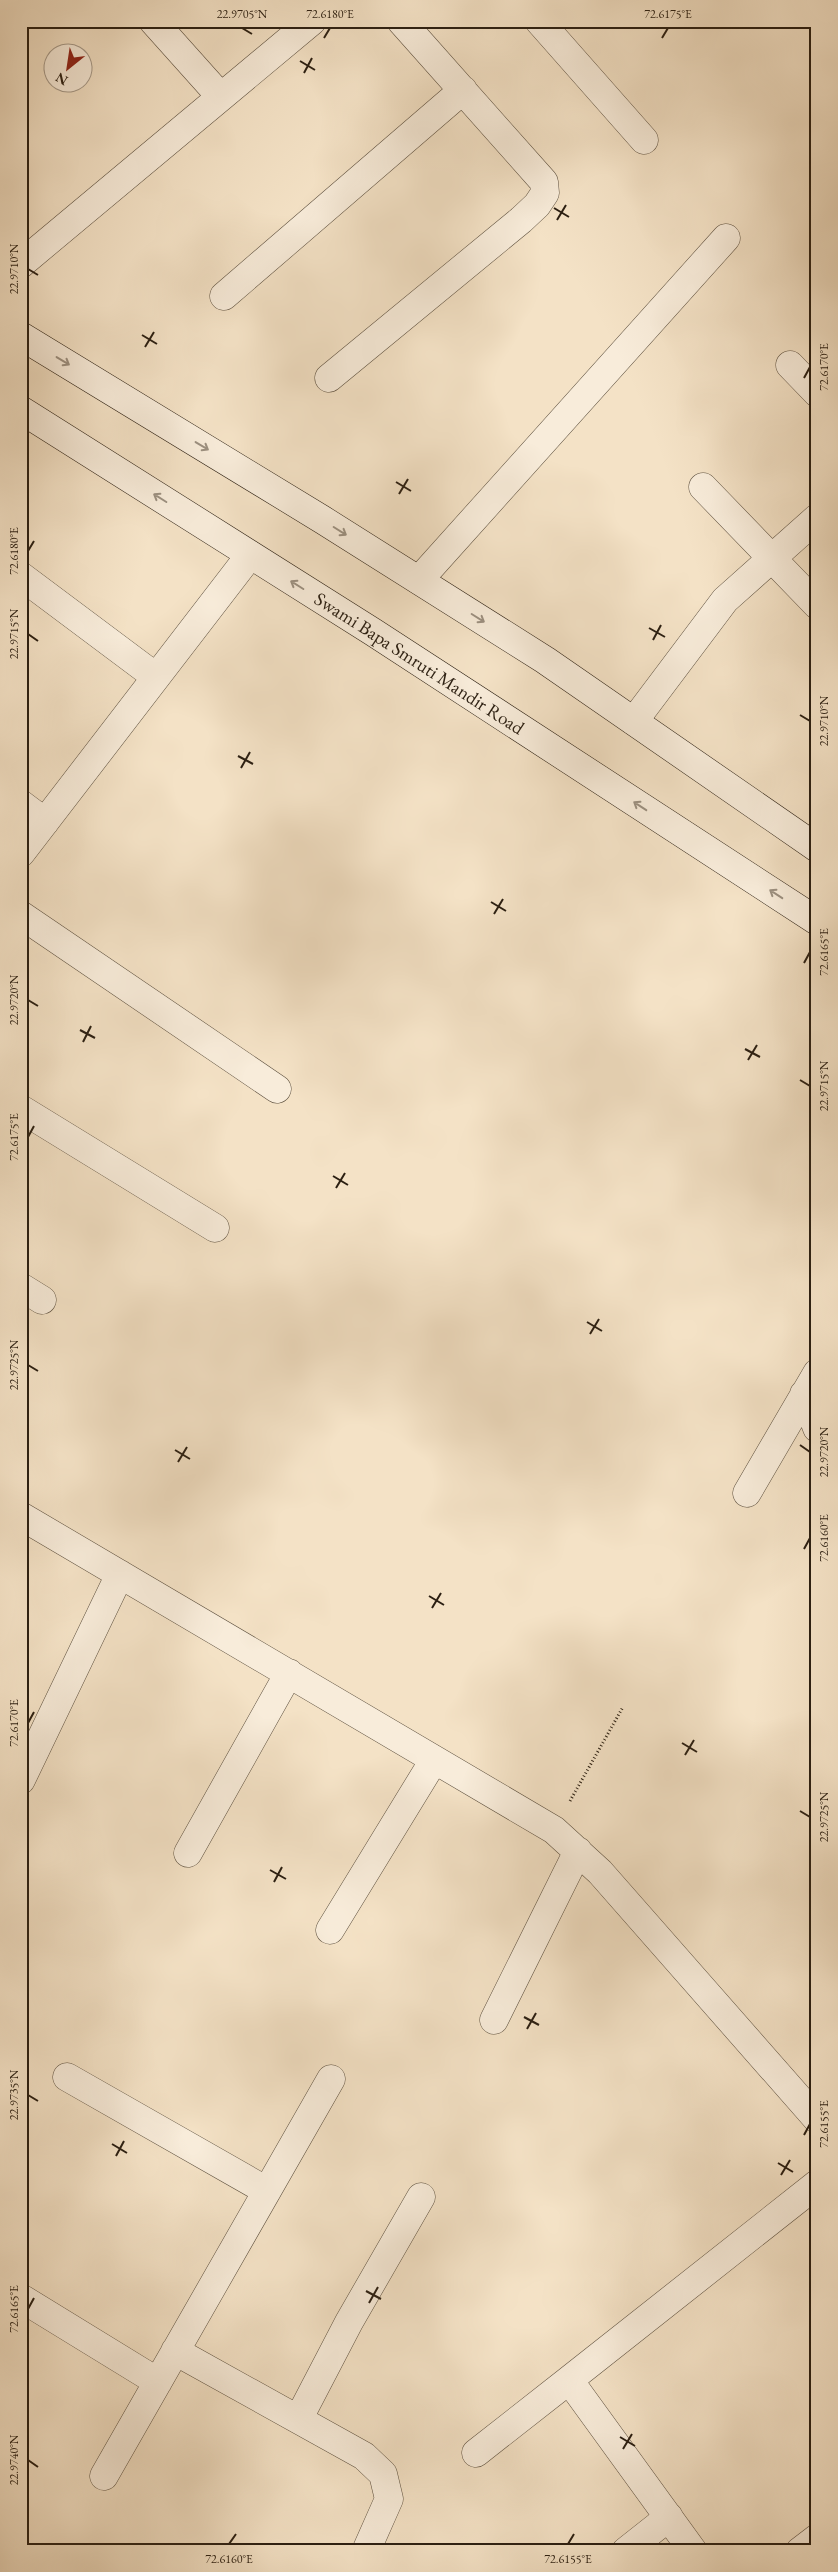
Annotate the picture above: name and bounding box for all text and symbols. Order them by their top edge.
text: 22.9705°N [217,6,268,22]
text: 72.6180°E [306,6,354,22]
text: 72.6175°E [644,6,692,22]
north arrow [42,42,92,92]
text: N [52,68,71,90]
text: 22.9710°N [6,243,22,294]
text: 72.6170°E [816,343,832,391]
one-way arrow [55,357,69,367]
one-way arrow [194,441,208,451]
one-way arrow [153,493,167,503]
one-way arrow [333,526,347,536]
text: 72.6180°E [6,527,22,575]
one-way arrow [291,580,305,590]
street label: Swami Bapa Smruti Mandir Road [310,586,529,740]
text: 22.9715°N [6,608,22,659]
one-way arrow [470,613,484,623]
text: 22.9710°N [816,695,832,746]
one-way arrow [633,801,647,811]
one-way arrow [769,889,783,900]
text: 72.6165°E [816,928,832,976]
text: 22.9720°N [6,974,22,1025]
text: 22.9715°N [816,1060,832,1111]
text: 72.6175°E [6,1113,22,1161]
text: 22.9725°N [6,1339,22,1390]
text: 22.9720°N [816,1426,832,1477]
text: 72.6160°E [816,1514,832,1562]
text: 72.6170°E [6,1699,22,1747]
text: 22.9725°N [816,1791,832,1842]
text: 22.9735°N [6,2069,22,2120]
text: 72.6155°E [816,2100,832,2148]
text: 72.6165°E [6,2285,22,2333]
text: 22.9740°N [6,2434,22,2485]
text: 72.6160°E [205,2551,253,2567]
text: 72.6155°E [544,2551,592,2567]

